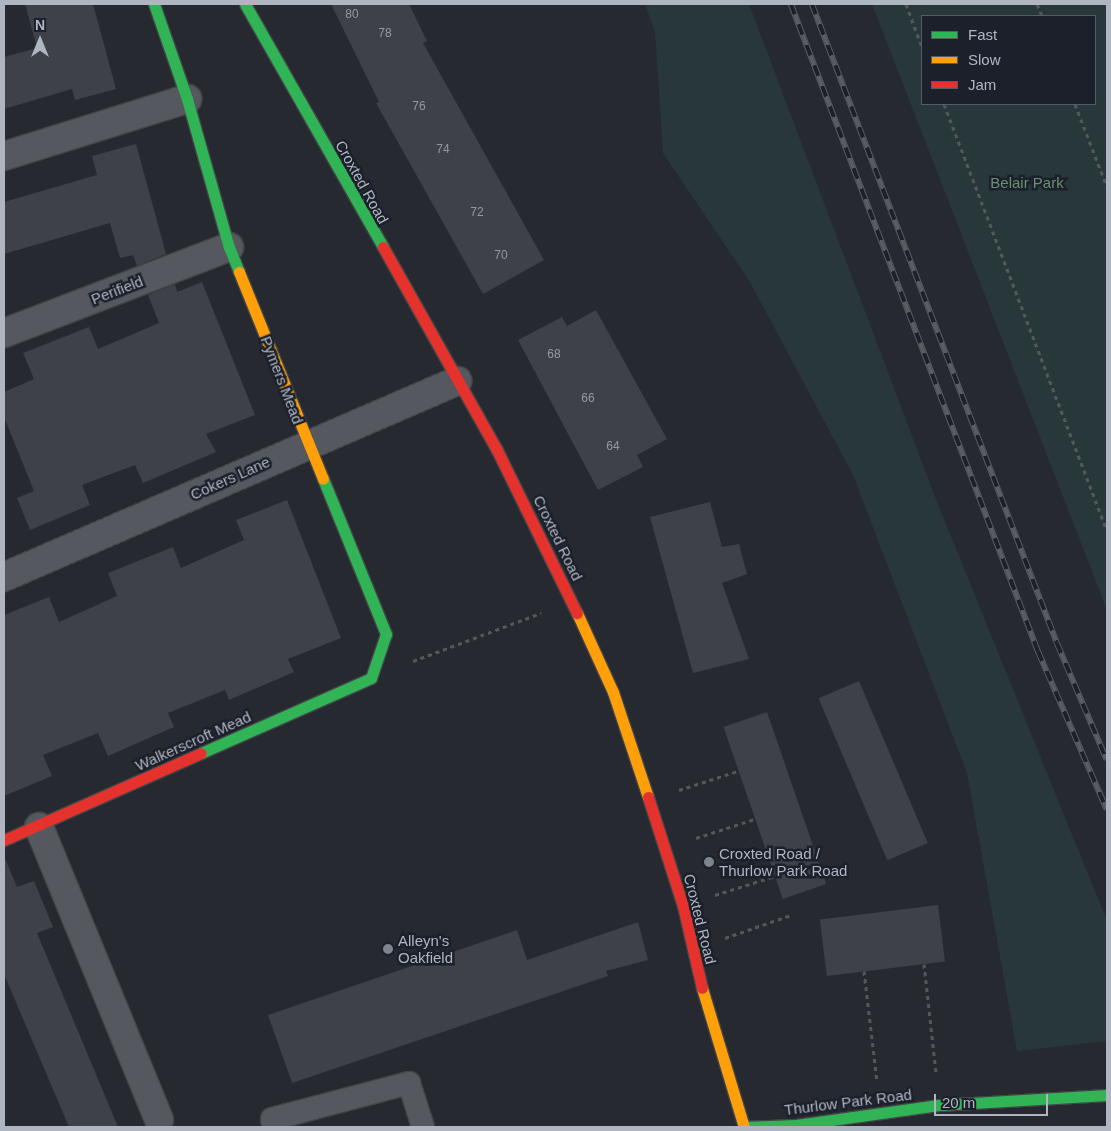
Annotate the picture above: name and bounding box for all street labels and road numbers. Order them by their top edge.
street label: Croxted Road [332,137,392,227]
street label: Perifield [88,272,146,308]
street label: Pymers Mead [257,334,307,426]
street label: Cokers Lane [187,452,273,504]
street label: Croxted Road [530,492,586,584]
street label: Walkerscroft Mead [132,707,254,775]
street label: Croxted Road [680,872,720,966]
street label: Thurlow Park Road [783,1085,913,1119]

